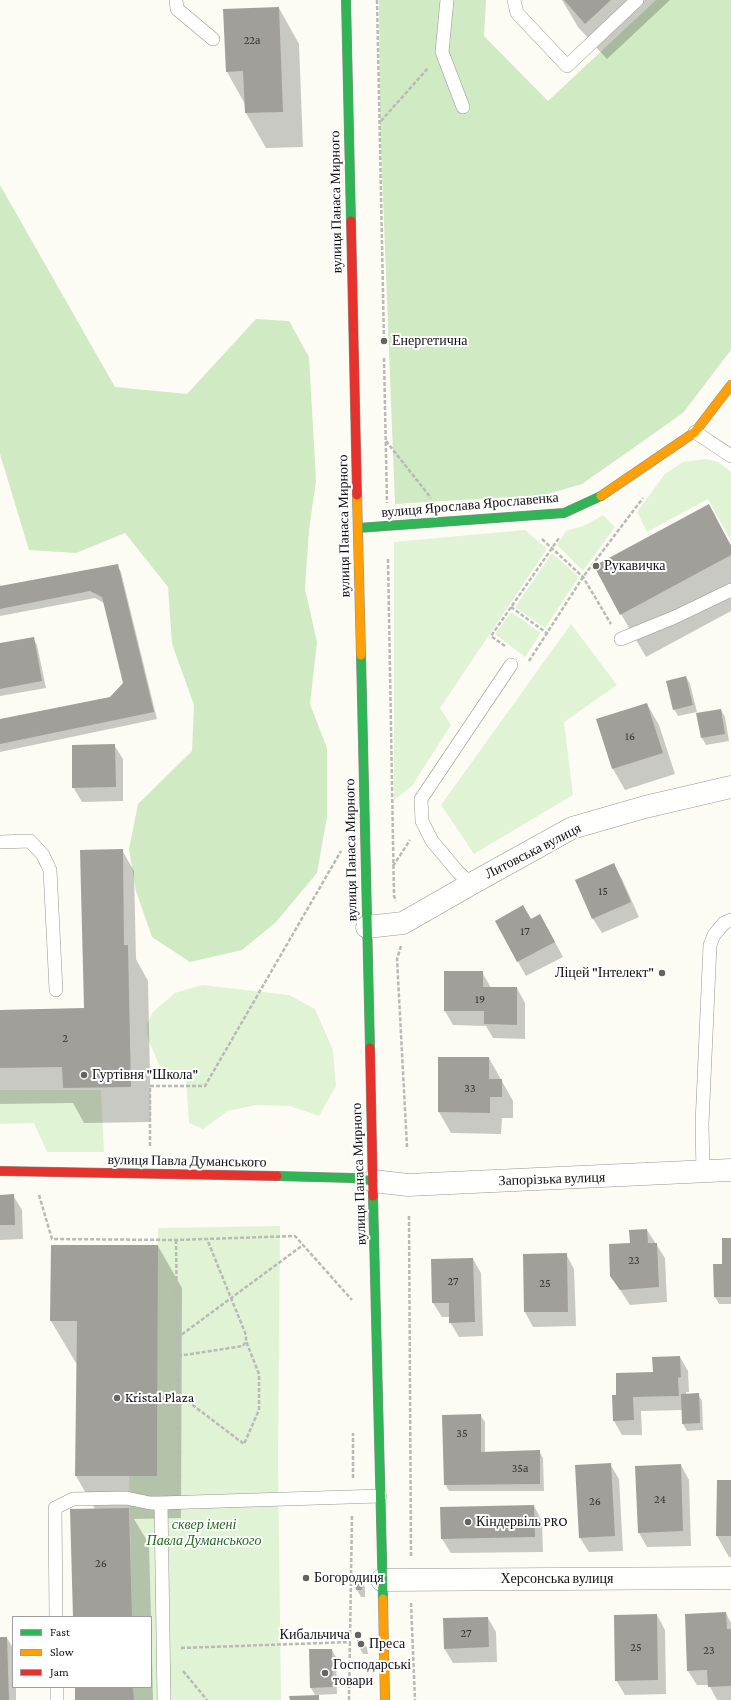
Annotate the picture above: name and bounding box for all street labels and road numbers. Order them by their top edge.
street label: вулиця Панаса Мирного [326,131,346,273]
street label: вулиця Панаса Мирного [334,455,354,597]
street label: вулиця Ярослава Ярославенка [381,489,559,521]
street label: вулиця Панаса Мирного [341,779,361,921]
street label: Литовська вулиця [482,820,584,882]
street label: вулиця Панаса Мирного [348,1102,370,1246]
street label: вулиця Павла Думанського [107,1151,267,1171]
street label: Запорізька вулиця [498,1169,606,1189]
street label: Херсонська вулиця [501,1571,613,1587]

